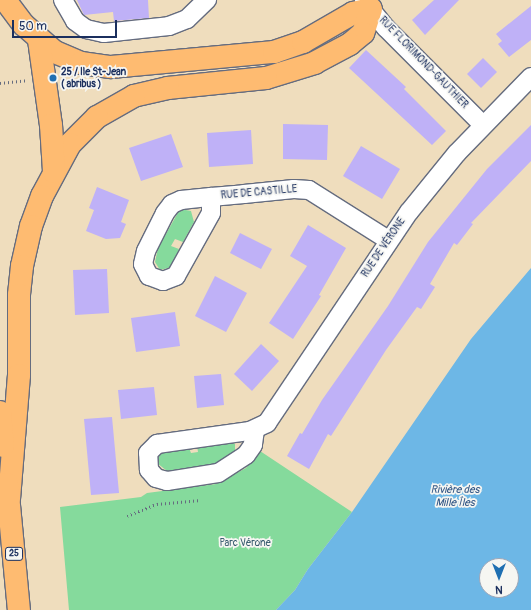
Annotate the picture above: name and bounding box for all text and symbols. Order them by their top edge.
scale bar [14,12,119,38]
street label: RUE FLORIMOND-GAUTHIER [376,15,470,111]
text: 50 m [19,19,47,34]
place label: 25 / Ile St-Jean ( abribus ) [61,66,126,90]
marker: 25 / Ile St-Jean ( abribus ) [48,73,58,83]
street label: RUE DE CASTILLE [220,184,298,202]
street label: RUE DE VÉRONE [360,216,408,280]
water label: Rivière des Mille Îles [431,484,479,510]
park label: Parc Vérone [219,538,271,550]
road number: 25 [5,547,23,561]
north arrow [479,558,519,598]
text: N [495,583,503,596]

